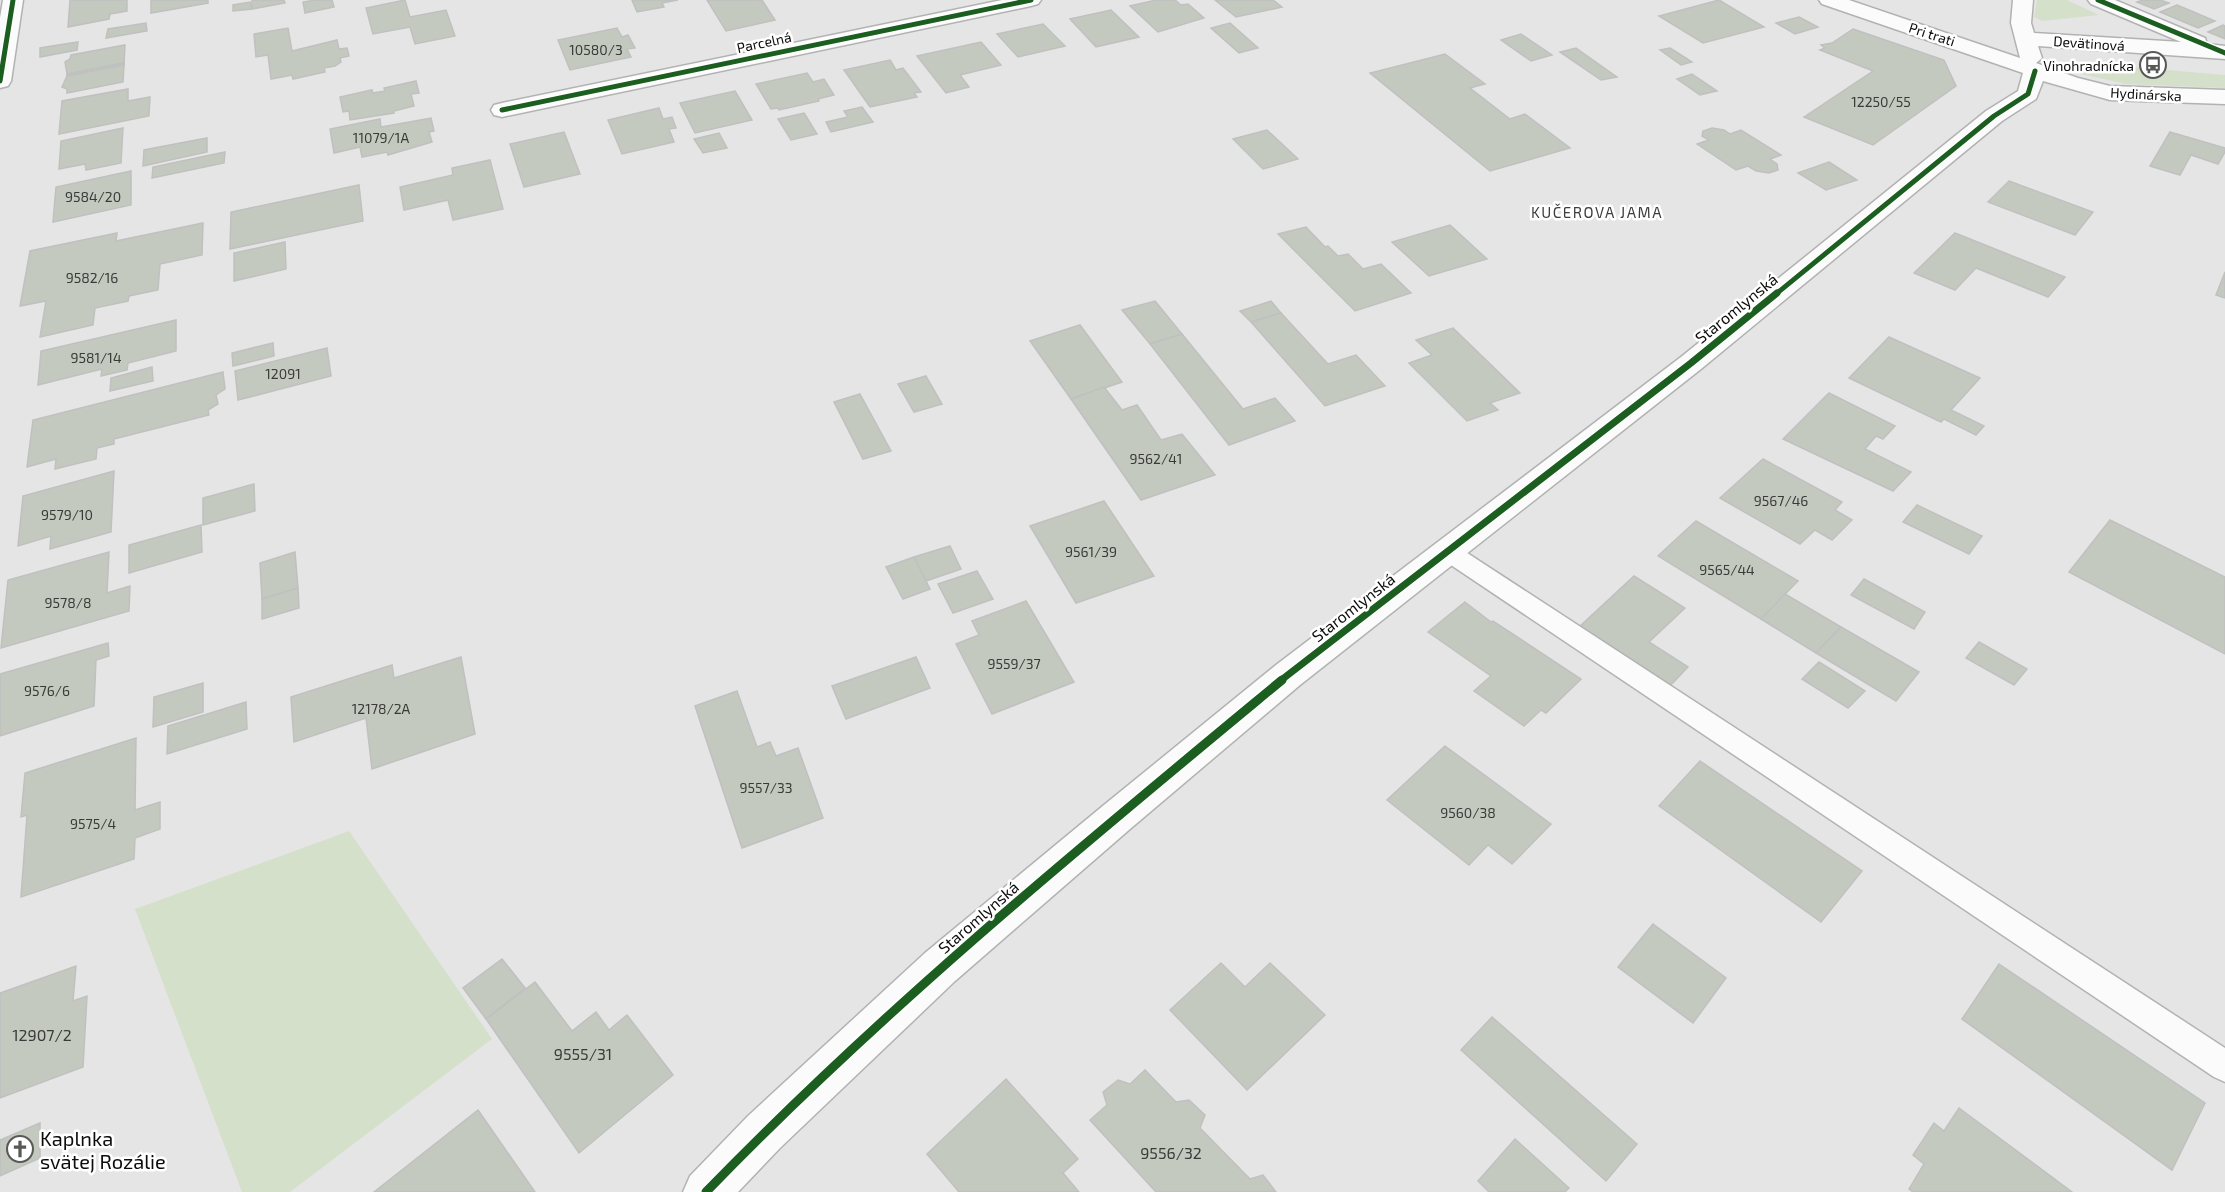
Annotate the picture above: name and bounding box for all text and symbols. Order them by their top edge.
street label: Pri trati [1907,19,1957,49]
street label: Parcelná [735,28,793,56]
street label: Devätinová [2053,32,2125,54]
house number: 10580/3 [569,41,623,58]
bus stop icon: Vinohradnícka [2138,50,2168,80]
place label: Vinohradnícka [2043,57,2134,74]
street label: Hydinárska [2110,84,2182,104]
house number: 12250/55 [1851,93,1911,110]
house number: 11079/1A [353,129,409,146]
house number: 9584/20 [65,188,121,205]
district label: KUČEROVA JAMA [1531,203,1663,221]
house number: 9582/16 [66,269,118,286]
street label: Staromlynská [1691,269,1781,347]
house number: 9581/14 [70,349,122,366]
house number: 12091 [265,365,301,382]
house number: 9562/41 [1130,450,1182,467]
house number: 9567/46 [1754,492,1808,509]
house number: 9579/10 [41,506,93,523]
house number: 9561/39 [1065,543,1117,560]
house number: 9565/44 [1699,561,1755,578]
street label: Staromlynská [1308,569,1398,645]
house number: 9578/8 [45,594,91,611]
house number: 9559/37 [987,655,1041,672]
house number: 9576/6 [24,682,70,699]
house number: 12178/2A [352,700,411,717]
house number: 9557/33 [740,779,793,796]
house number: 9560/38 [1440,804,1496,821]
house number: 9575/4 [70,815,116,832]
street label: Staromlynská [934,877,1022,957]
house number: 12907/2 [12,1025,72,1044]
house number: 9555/31 [554,1044,612,1063]
place label: Kaplnka svätej Rozálie [40,1126,166,1173]
church icon: Kaplnka svätej Rozálie [5,1134,35,1164]
house number: 9556/32 [1140,1143,1202,1162]

